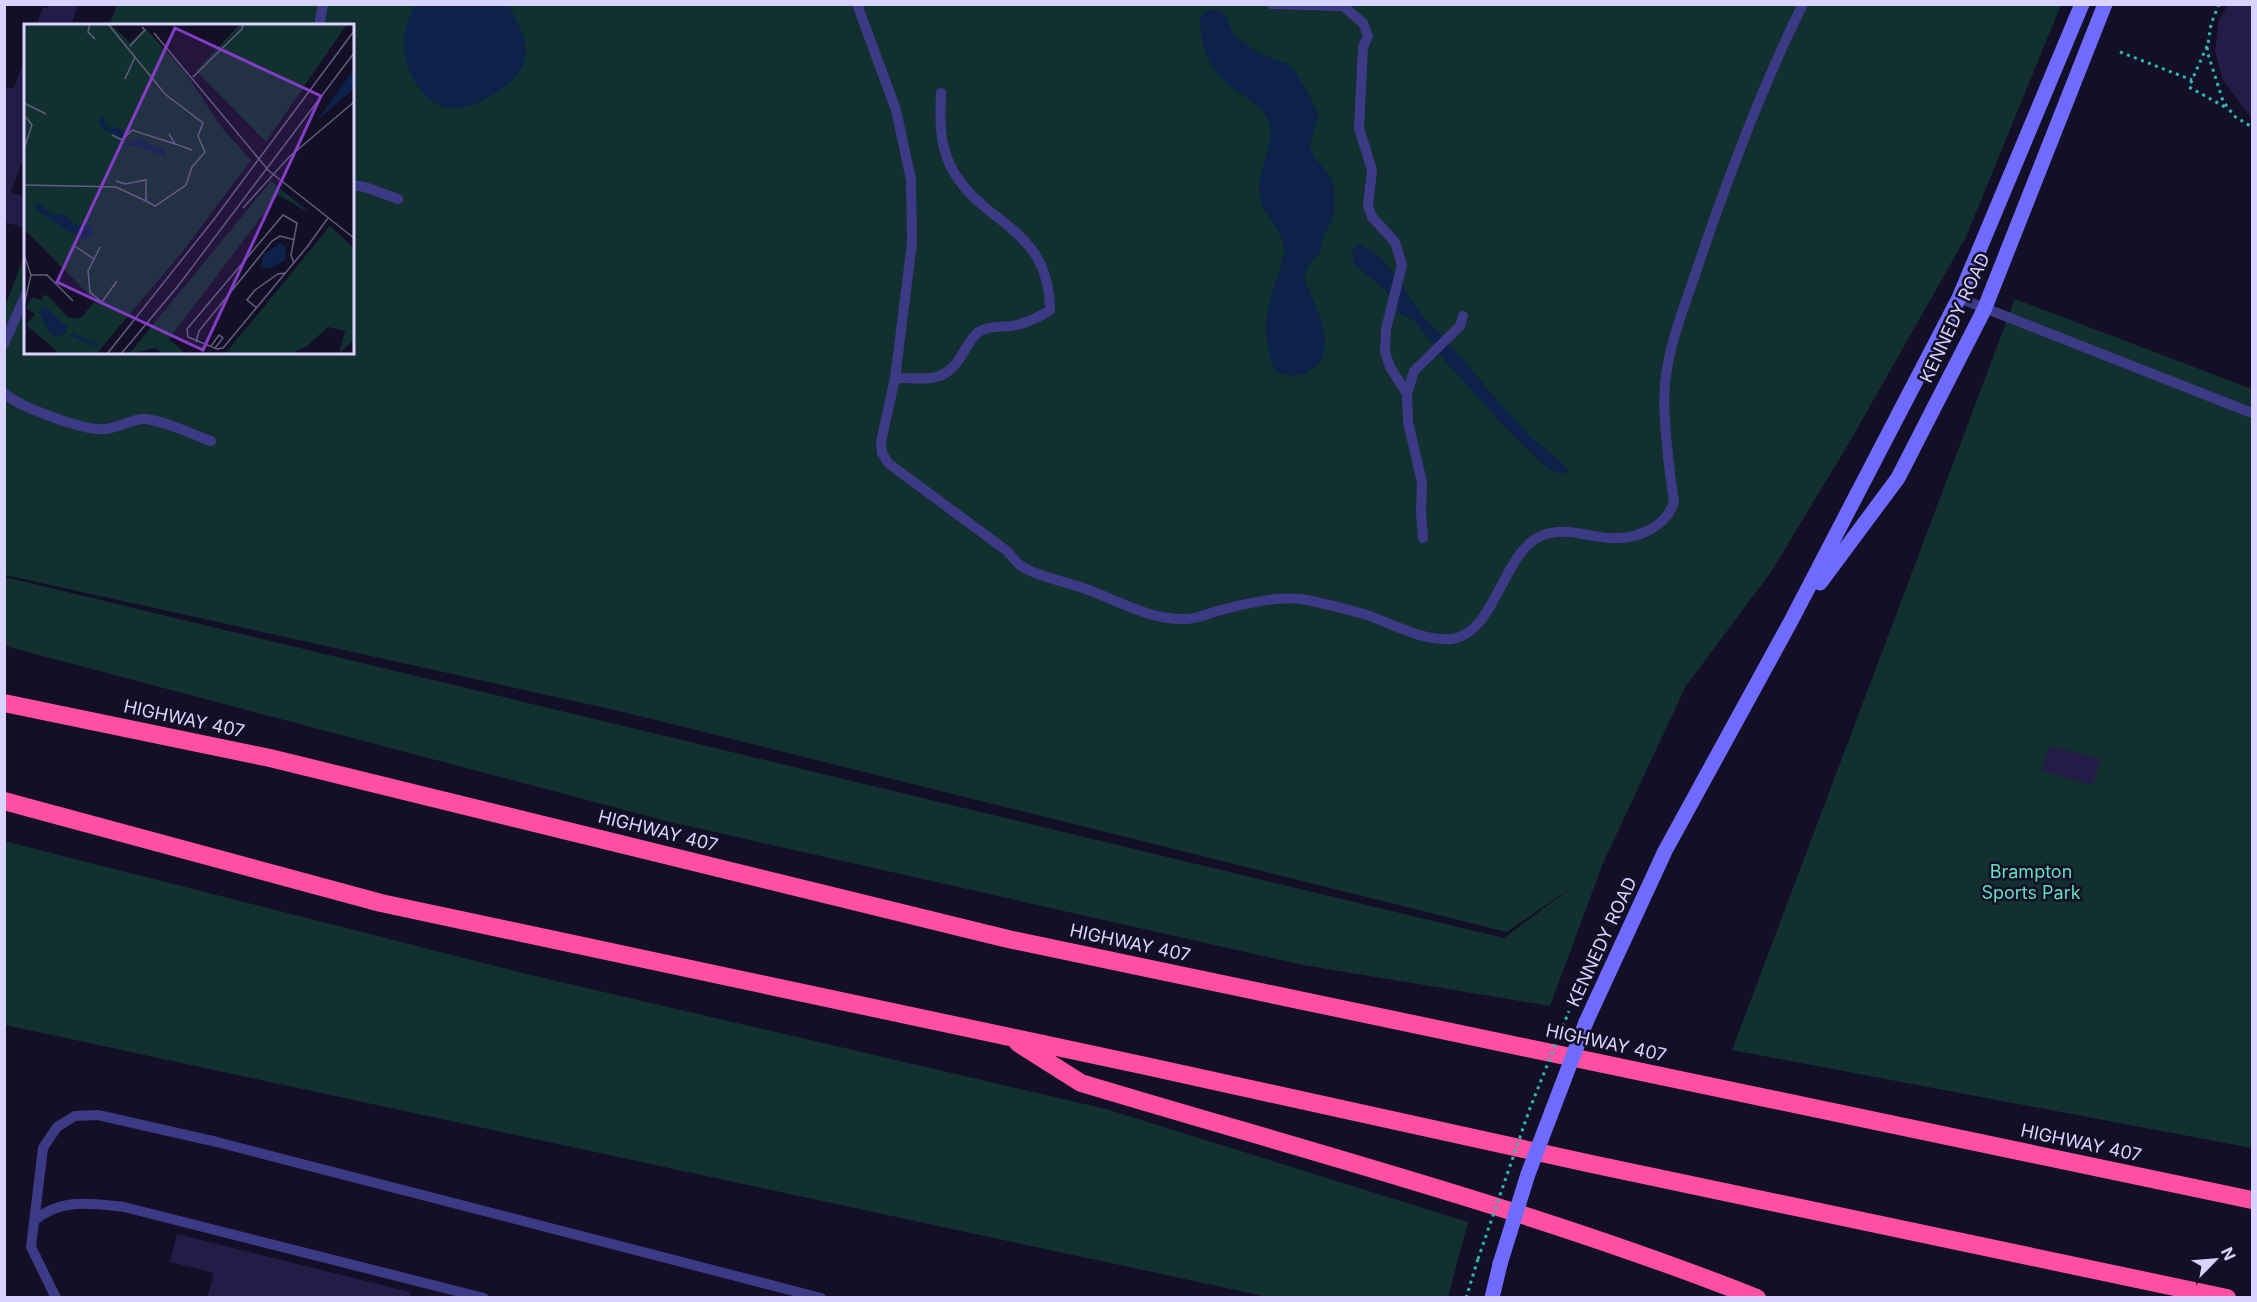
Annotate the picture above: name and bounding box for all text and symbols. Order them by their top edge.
inset map [24,24,354,354]
street label: KENNEDY ROAD [1915,250,1994,386]
street label: HIGHWAY 407 [122,695,246,742]
street label: HIGHWAY 407 [596,805,720,856]
park label: Brampton Sports Park [1981,861,2081,903]
street label: KENNEDY ROAD [1562,874,1641,1010]
street label: HIGHWAY 407 [1068,919,1192,966]
street label: HIGHWAY 407 [1544,1019,1668,1066]
street label: HIGHWAY 407 [2019,1119,2143,1166]
north arrow [2185,1230,2245,1290]
text: N [2217,1244,2240,1263]

